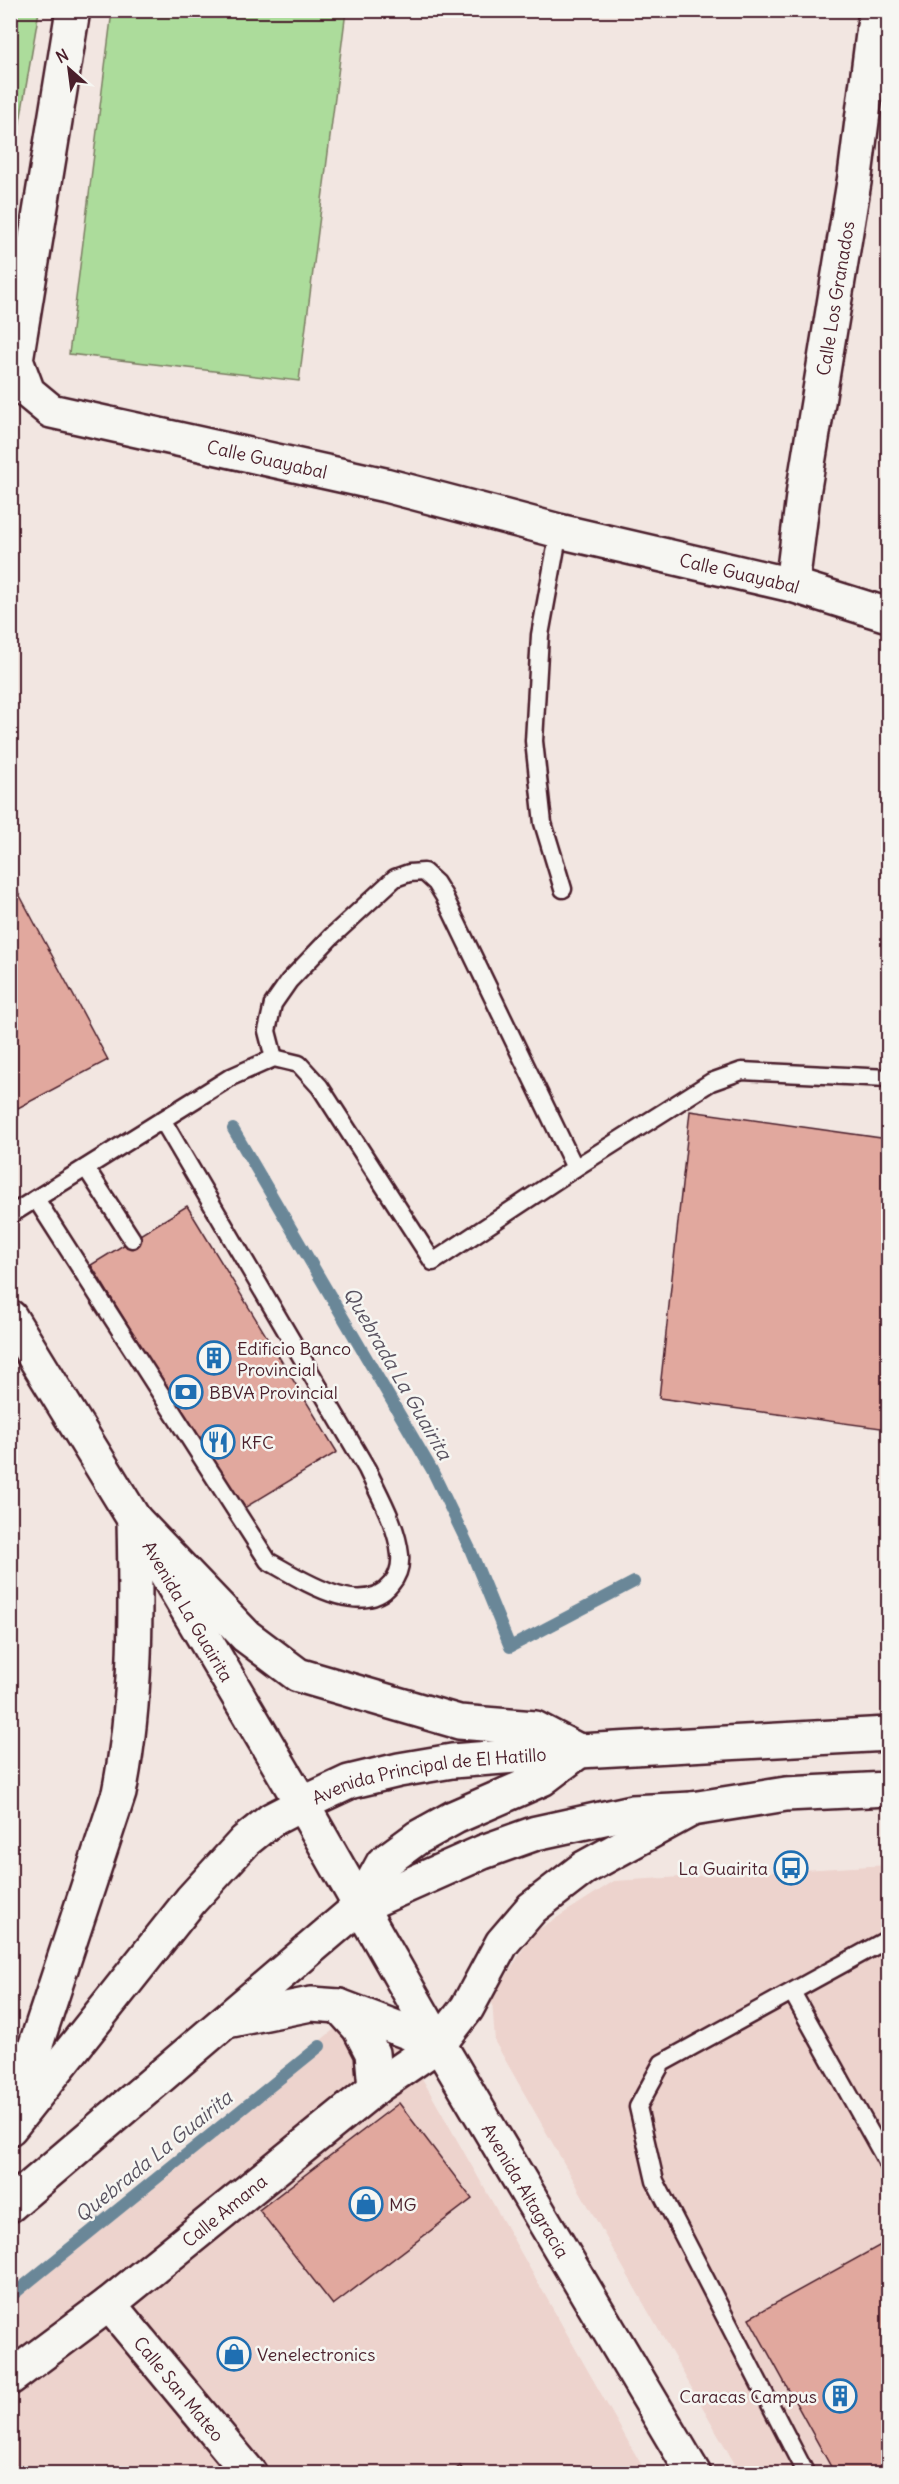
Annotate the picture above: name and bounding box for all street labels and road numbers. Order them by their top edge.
street label: Calle Los Granados [811,219,859,377]
street label: Calle Guayabal [205,434,329,483]
street label: Calle Guayabal [677,548,802,598]
street label: Avenida La Guairita [138,1537,239,1686]
street label: Avenida Principal de El Hatillo [308,1742,547,1809]
street label: Avenida Altagracia [477,2119,575,2262]
street label: Calle Amana [177,2169,271,2252]
street label: Calle San Mateo [129,2331,229,2446]

